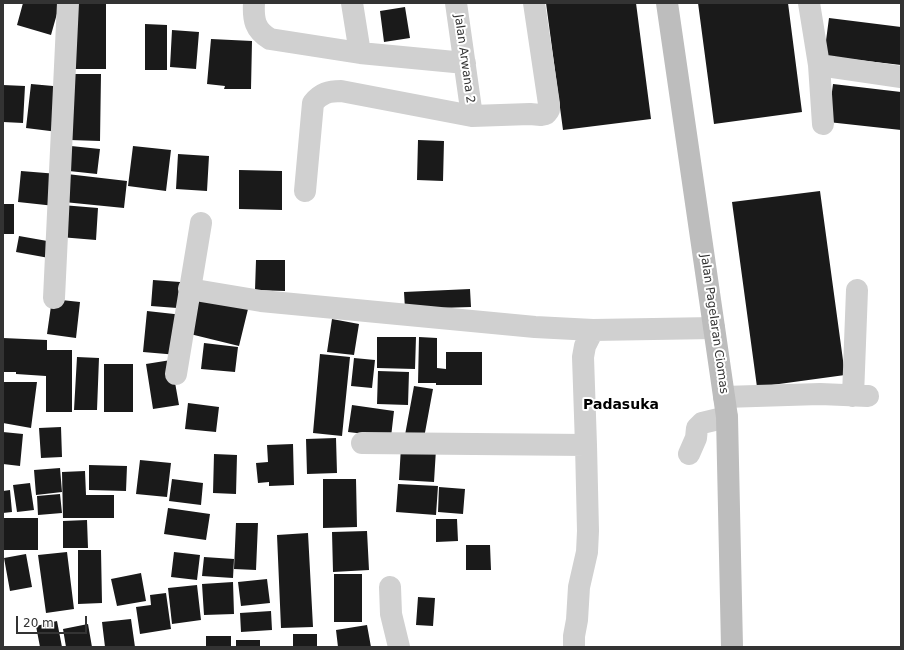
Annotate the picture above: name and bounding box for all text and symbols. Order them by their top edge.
street label: Jalan Arwana 2 [451,14,477,104]
street label: Jalan Pagelaran Ciomas [697,253,731,395]
district label: Padasuka [583,397,659,413]
scale bar [18,608,89,634]
text: 20 m [23,616,54,630]

